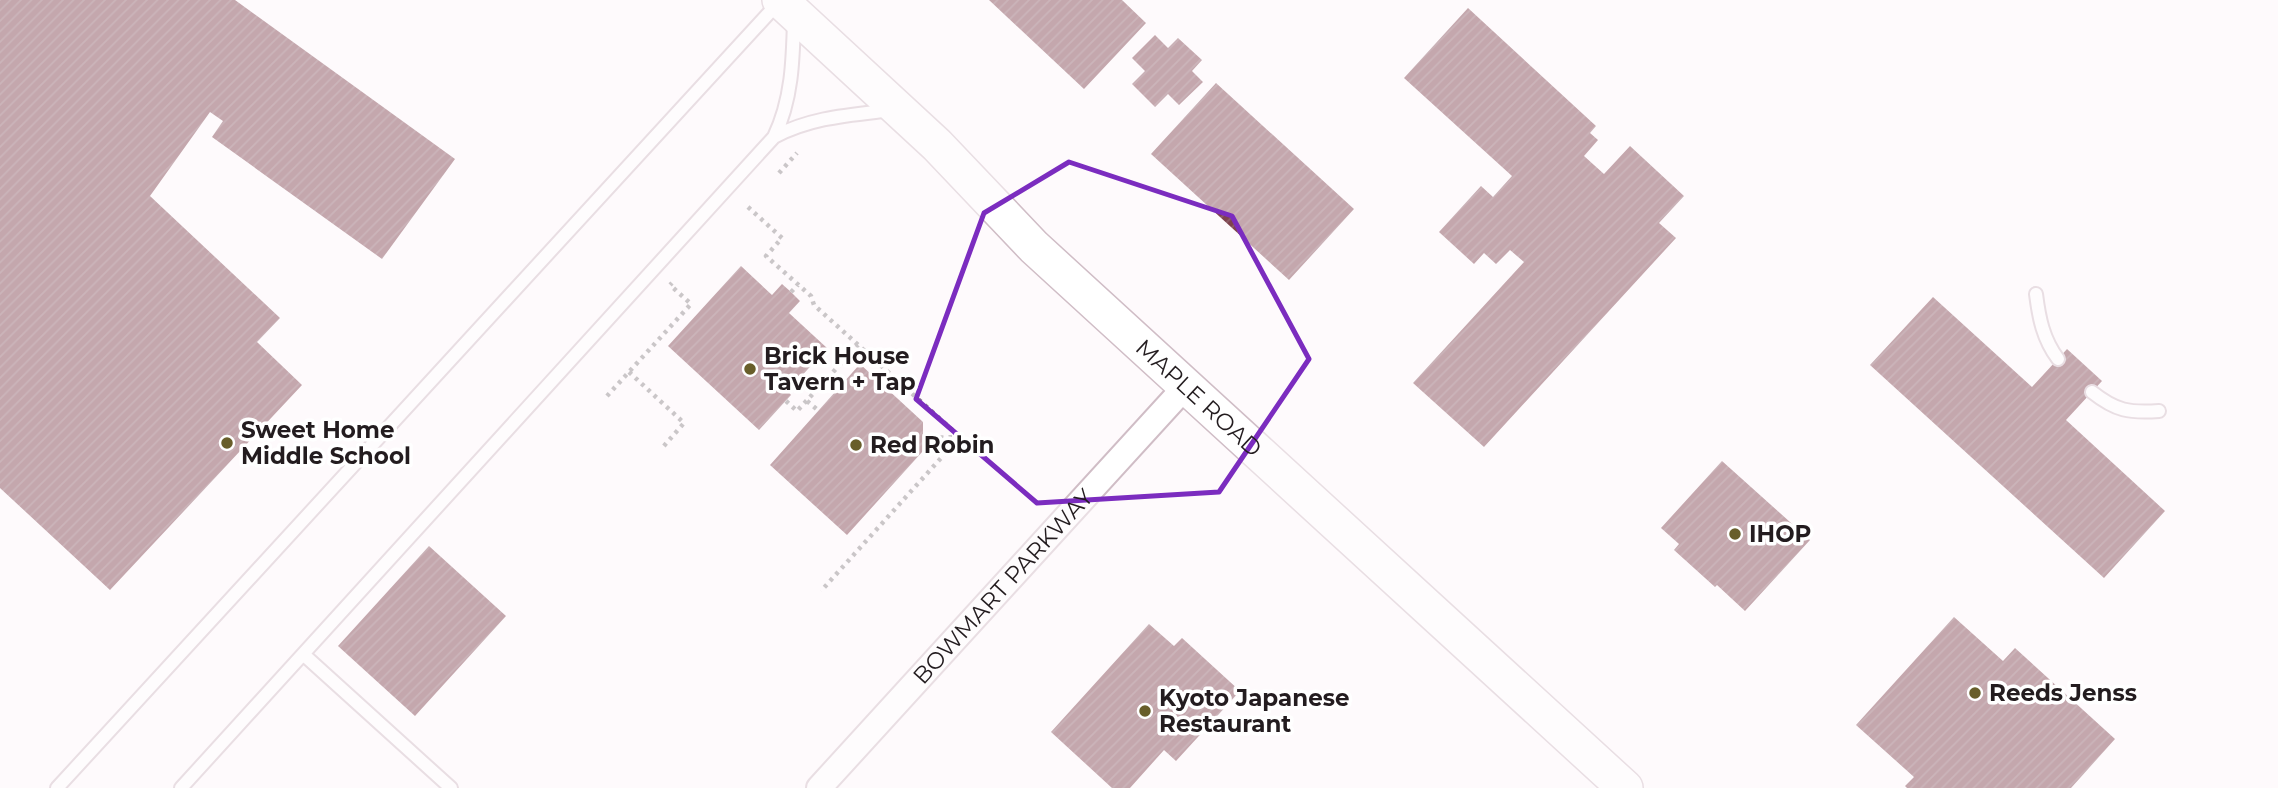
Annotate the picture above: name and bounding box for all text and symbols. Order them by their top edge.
street label: MAPLE ROAD [1130,333,1268,463]
place label: Brick House Tavern + Tap [764,342,916,396]
marker: Brick House Tavern + Tap [742,361,758,377]
place label: Sweet Home Middle School [241,416,411,470]
place label: Red Robin [870,431,995,459]
marker: Sweet Home Middle School [219,435,235,451]
marker: Red Robin [848,437,864,453]
street label: BOWMART PARKWAY [907,483,1099,690]
place label: IHOP [1749,520,1811,548]
marker: IHOP [1727,526,1743,542]
place label: Reeds Jenss [1989,679,2137,707]
place label: Kyoto Japanese Restaurant [1159,684,1349,738]
marker: Reeds Jenss [1967,685,1983,701]
marker: Kyoto Japanese Restaurant [1137,703,1153,719]

